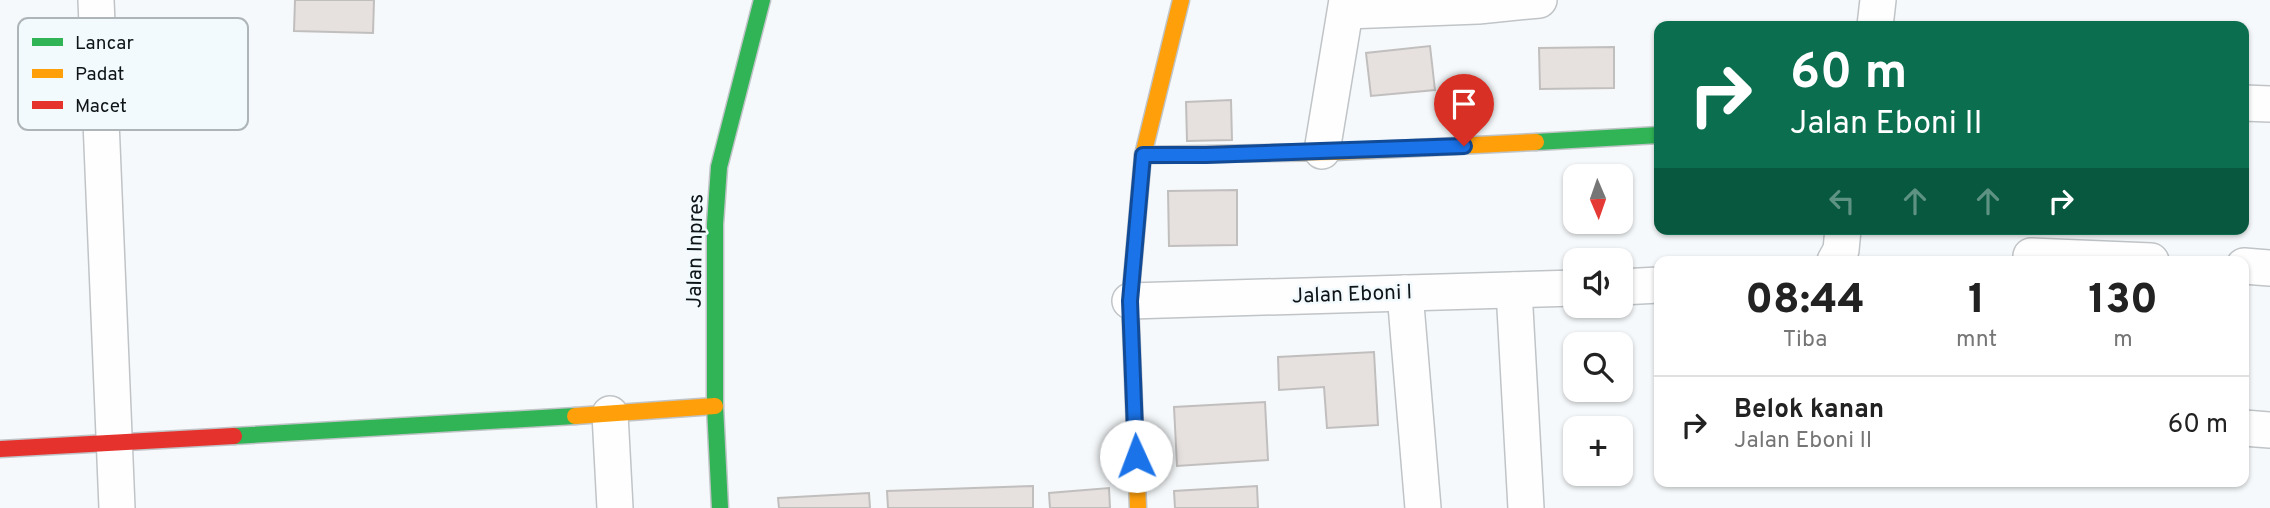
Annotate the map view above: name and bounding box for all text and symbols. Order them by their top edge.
legend [18,18,248,130]
text: Lancar [75,32,134,56]
text: 60 m [1790,44,1908,106]
icon: right [1675,49,1766,140]
text: Padat [75,63,124,87]
pin [1434,74,1494,146]
icon: arrive [1445,85,1483,123]
text: Macet [75,95,127,119]
text: Jalan Eboni II [1790,105,1982,145]
north arrow [1563,164,1633,234]
map controls [1563,164,1633,486]
icon: left [1823,182,1861,220]
icon: ahead [1896,182,1934,220]
icon: ahead [1969,182,2007,220]
icon: right [2042,182,2080,220]
street label: Jalan Inpres [682,194,710,308]
button: sound [1563,248,1633,318]
text: 08:44 [1745,275,1865,328]
text: 1 [1968,275,1985,328]
text: 130 [2088,275,2158,328]
street label: Jalan Eboni I [1291,279,1413,311]
text: Tiba [1783,326,1827,355]
text: mnt [1956,326,1997,355]
text: m [2113,326,2133,355]
button: search [1563,332,1633,402]
text: Belok kanan [1734,394,1884,427]
icon: right [1675,406,1713,444]
text: 60 m [2168,409,2228,442]
button: + [1563,416,1633,486]
position arrow [1099,419,1173,493]
text: Jalan Eboni II [1734,427,1872,456]

